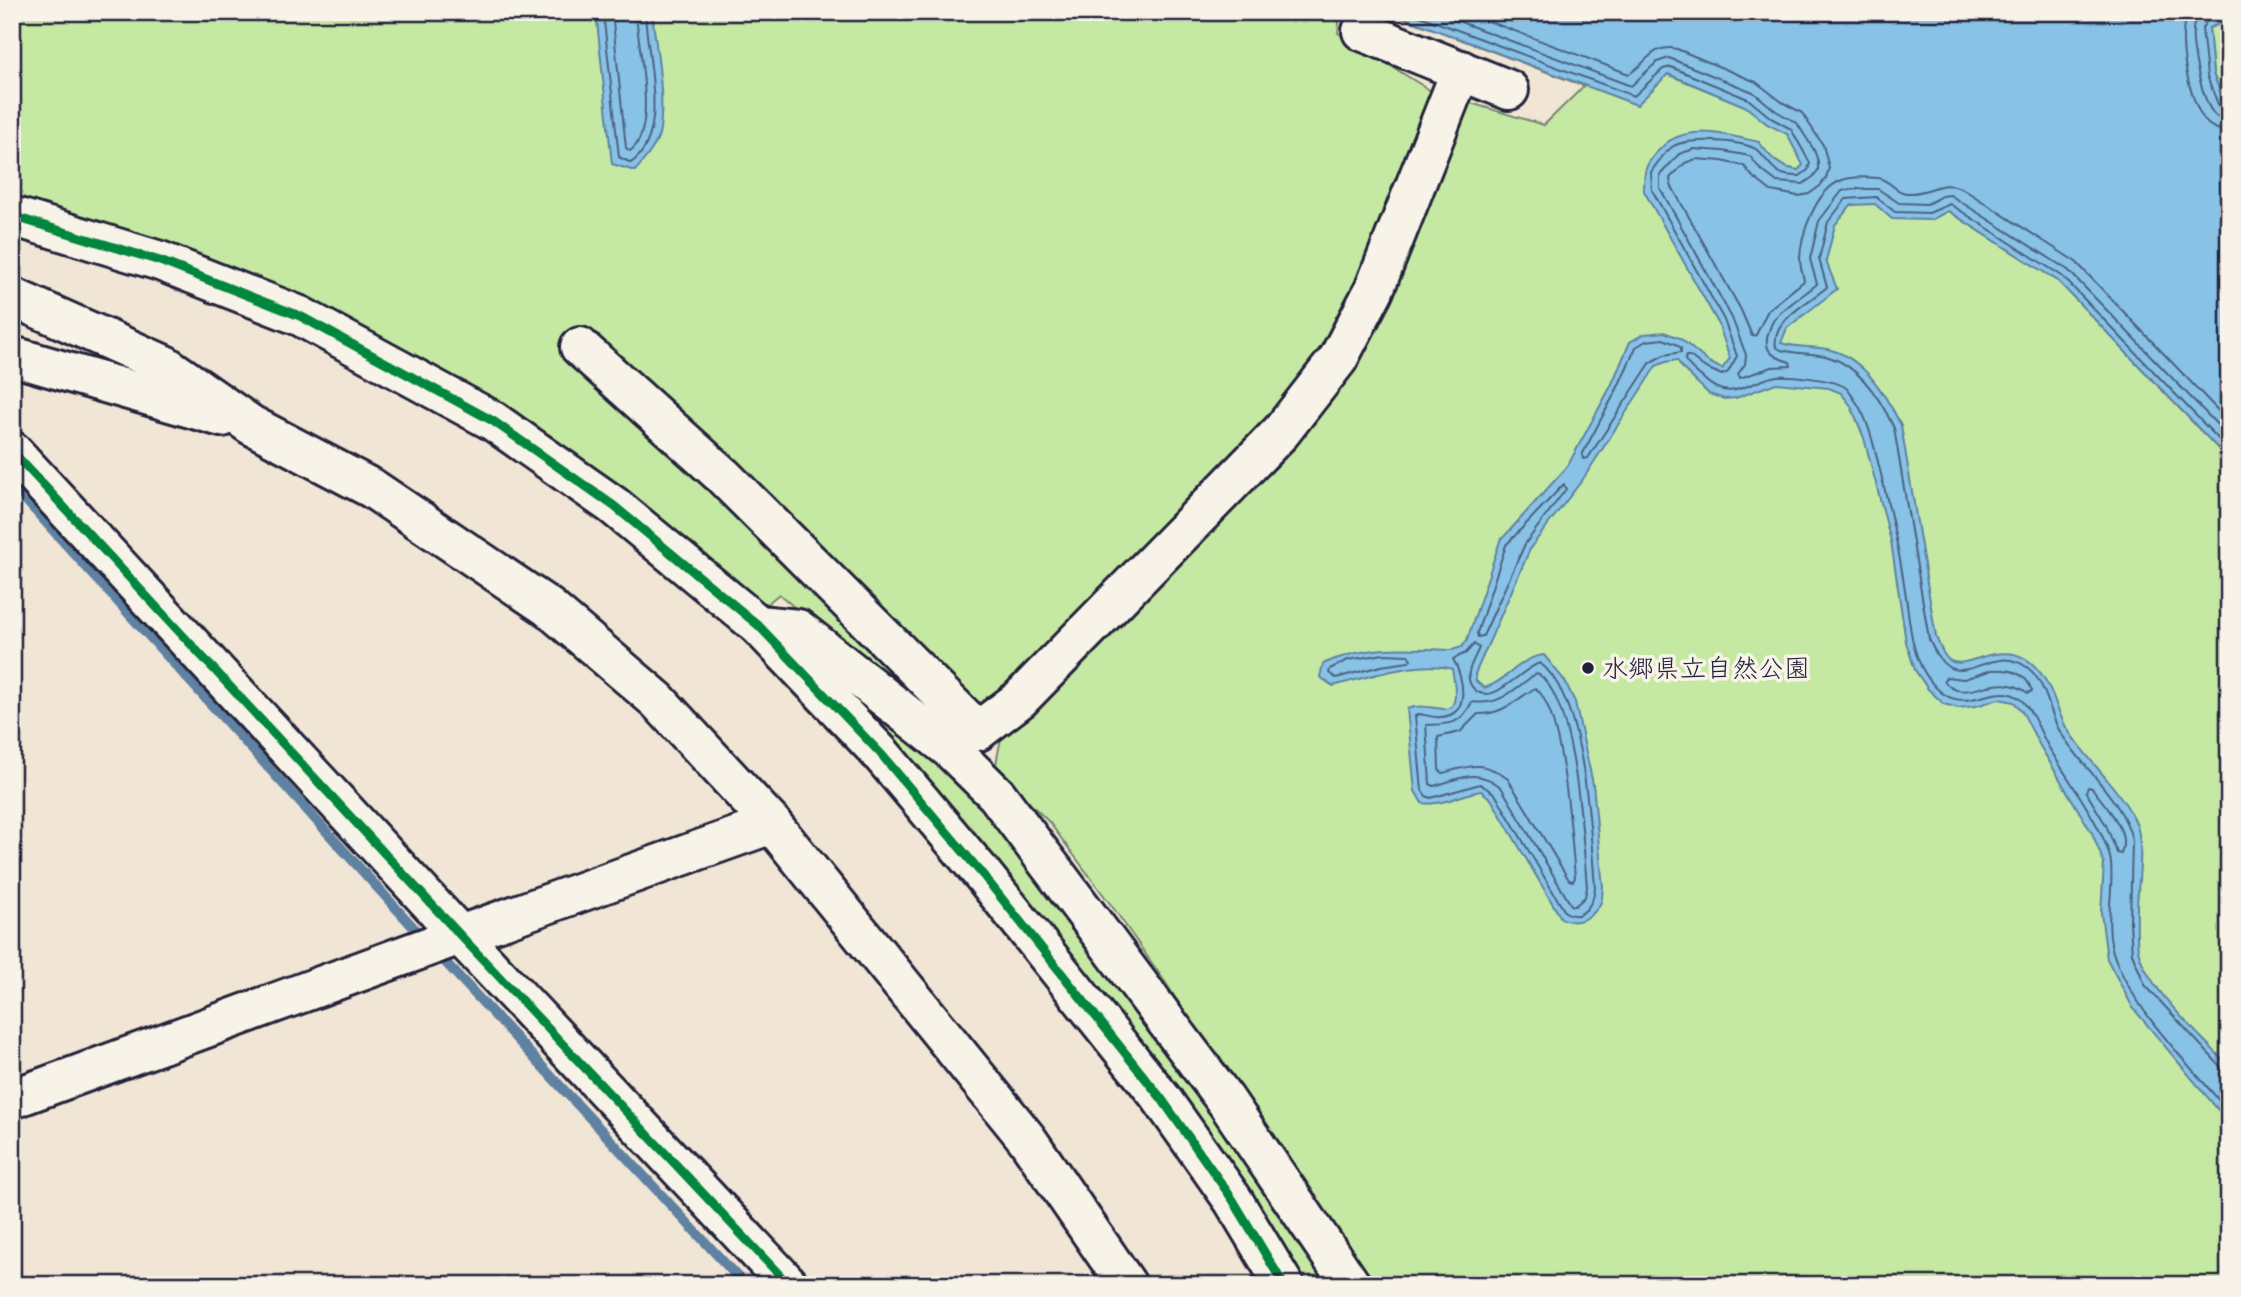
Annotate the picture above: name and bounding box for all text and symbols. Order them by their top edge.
place label: 水郷県立自然公園 [1602,645,1810,691]
marker: 水郷県立自然公園 [1580,660,1596,676]

